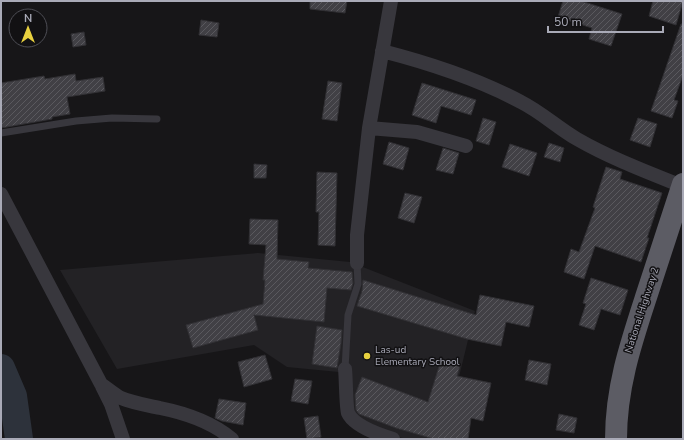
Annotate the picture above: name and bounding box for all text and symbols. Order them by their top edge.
north arrow [8,8,48,48]
scale bar [548,8,663,34]
text: N [24,11,32,26]
text: 50 m [554,14,582,30]
street label: National Highway 2 [622,265,662,355]
place label: Las-ud Elementary School [375,343,460,369]
marker: Las-ud Elementary School [362,351,372,361]

